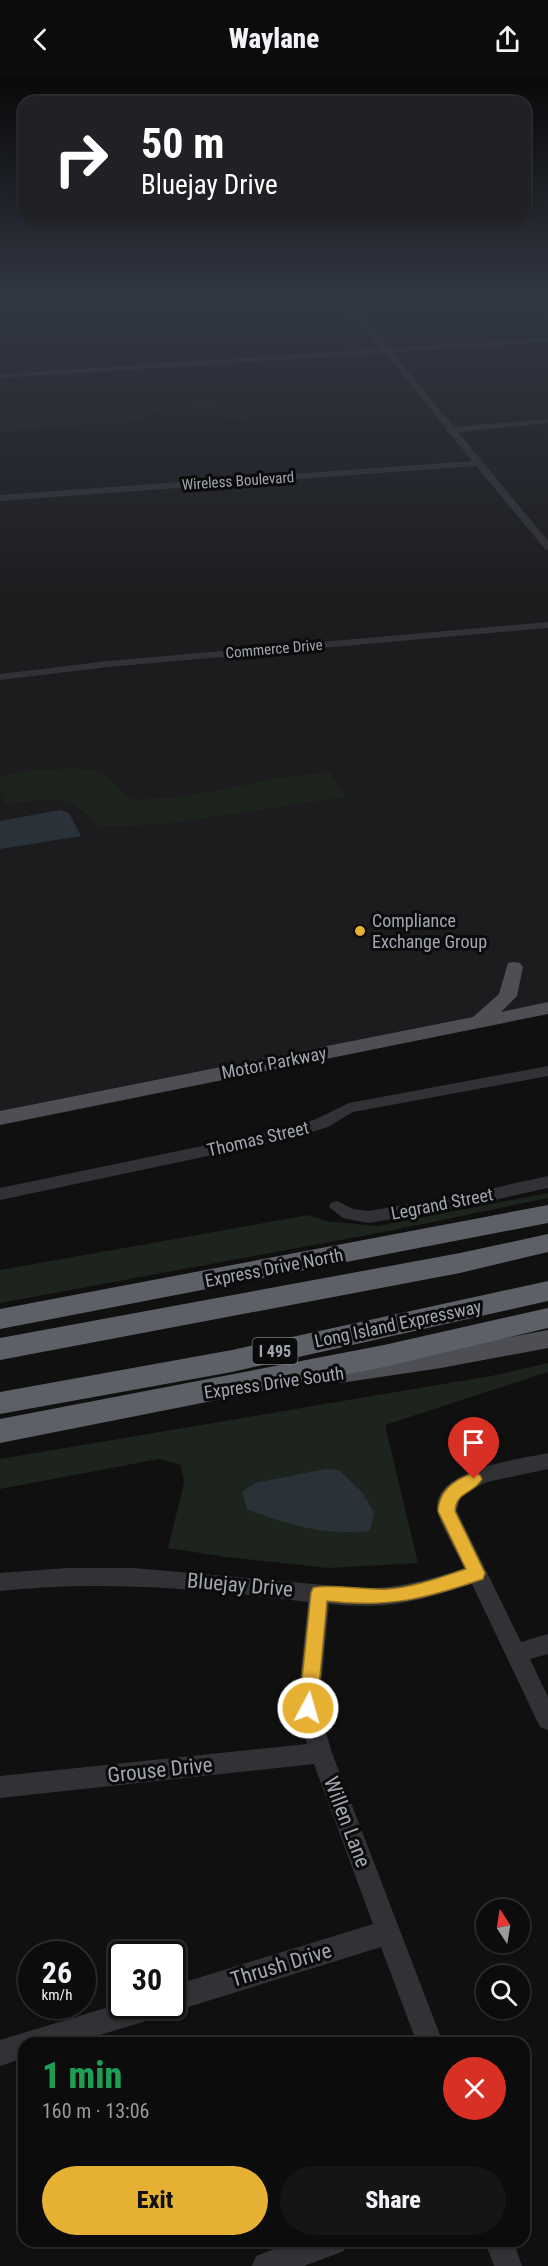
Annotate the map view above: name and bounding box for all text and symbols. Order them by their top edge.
icon: back [24,23,57,56]
text: Waylane [229,23,319,55]
icon: share [491,23,524,56]
text: 50 m [141,119,224,168]
icon: right [42,120,120,198]
text: Bluejay Drive [141,169,278,201]
street label: Wireless Boulevard [181,468,295,494]
street label: Commerce Drive [225,636,323,662]
place label: Compliance Exchange Group [372,910,487,952]
marker: Compliance Exchange Group [353,924,367,938]
street label: Motor Parkway [220,1042,329,1083]
street label: Thomas Street [205,1117,311,1160]
street label: Legrand Street [389,1183,495,1224]
street label: Express Drive North [203,1244,345,1291]
street label: Long Island Expressway [312,1295,484,1351]
road number: I 495 [252,1338,298,1364]
street label: Express Drive South [203,1362,345,1403]
pin [448,1417,499,1479]
icon: arrive [457,1426,490,1459]
street label: Bluejay Drive [186,1568,294,1602]
position arrow [276,1676,340,1740]
street label: Grouse Drive [106,1753,214,1787]
street label: Willen Lane [319,1773,375,1871]
north arrow [476,1899,530,1953]
map controls [476,1899,530,2019]
street label: Thrush Drive [228,1938,334,1992]
speed limit sign: 30 [108,1941,186,2019]
text: 26 [42,1955,72,1990]
button: search [476,1965,530,2019]
text: km/h [42,1986,72,2004]
text: 1 min [42,2055,122,2097]
button: close [443,2057,506,2120]
text: 160 m · 13:06 [42,2099,149,2123]
button: Exit [42,2166,268,2235]
button: Share [280,2166,506,2235]

